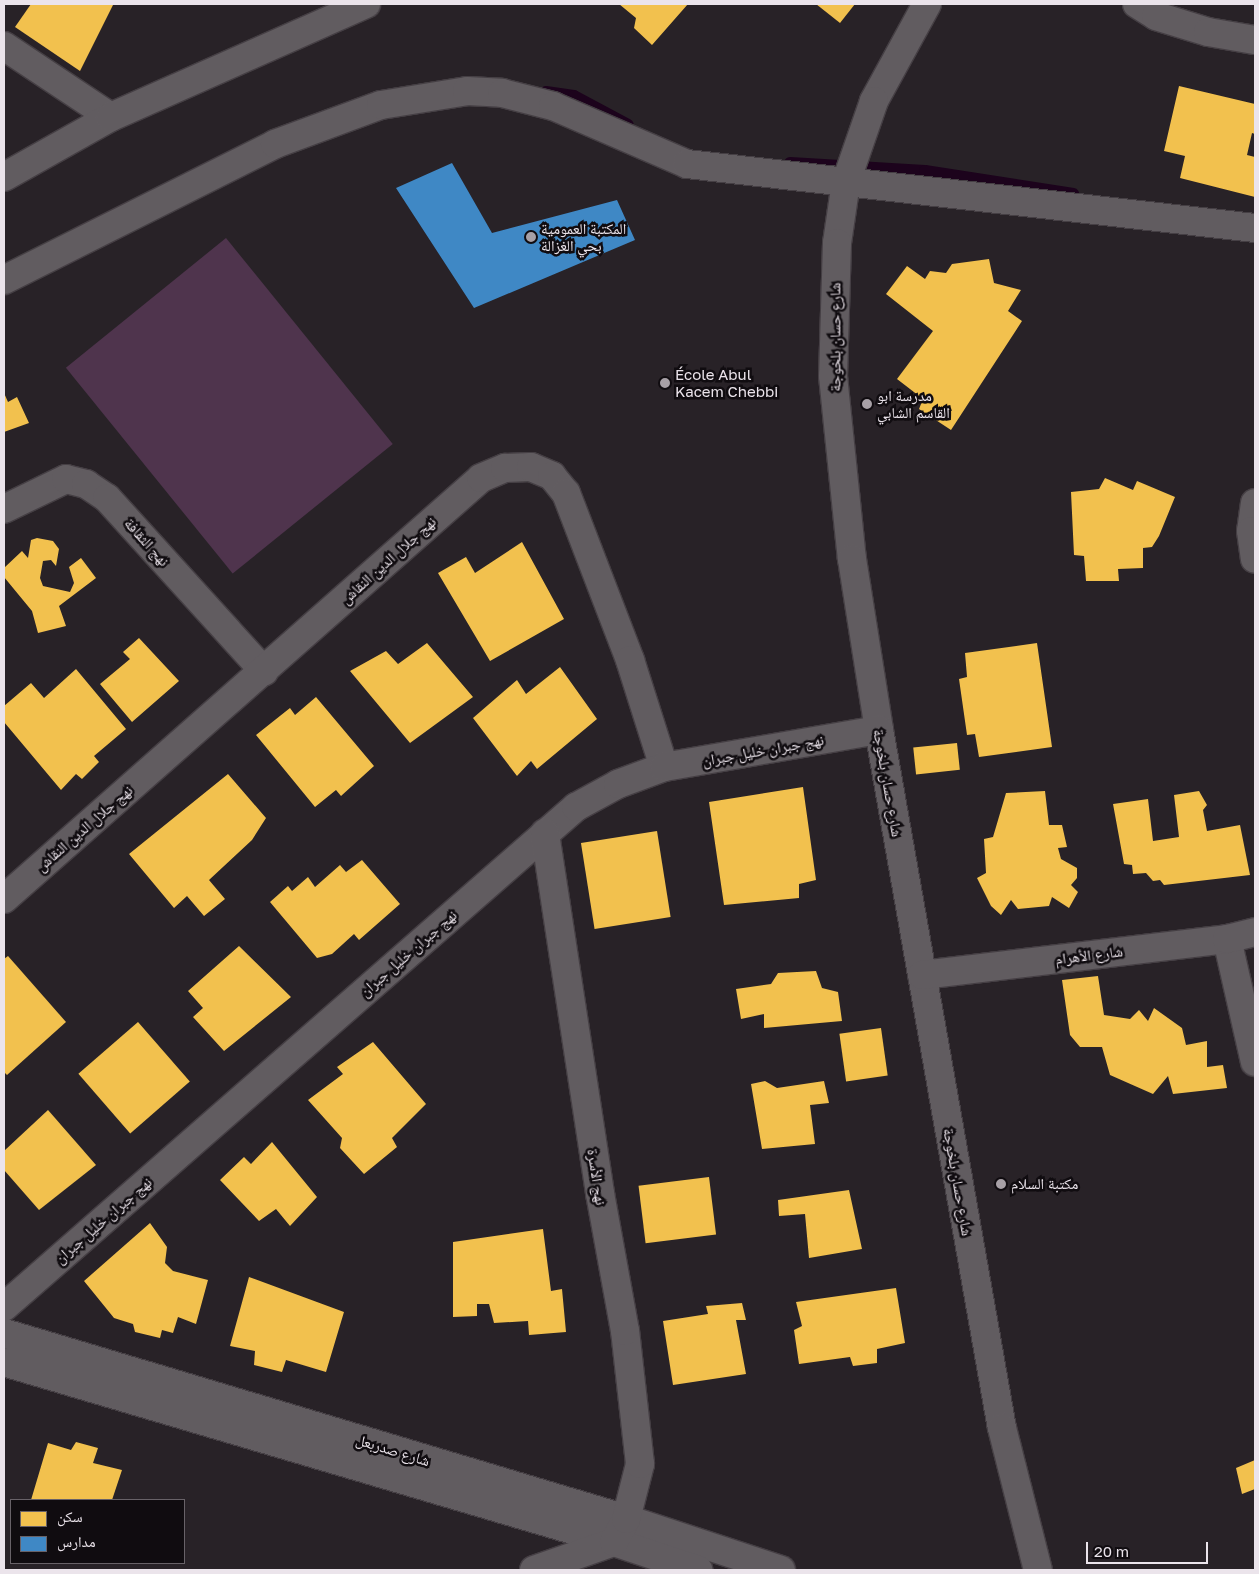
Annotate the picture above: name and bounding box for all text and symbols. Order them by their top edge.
place label: المكتبة العمومية بحي الغزالة [541,219,626,254]
marker: المكتبة العمومية بحي الغزالة [525,231,537,243]
street label: شارع حسان بلخوجة [826,282,844,392]
place label: École Abul Kacem Chebbi [675,365,778,400]
marker: École Abul Kacem Chebbi [659,377,671,389]
place label: مدرسة ابو القاسم الشابي [877,386,950,421]
marker: مدرسة ابو القاسم الشابي [861,398,873,410]
street label: نهج جلال الدين النقاش [336,512,440,608]
street label: نهج الثقافة [121,514,173,570]
street label: شارع حسان بلخوجة [870,728,906,838]
street label: نهج جبران خليل جبران [701,730,825,770]
street label: نهج جلال الدين النقاش [32,781,136,875]
street label: نهج جبران خليل جبران [356,906,460,1000]
street label: شارع الأهرام [1054,942,1124,968]
street label: شارع حسان بلخوجة [940,1127,976,1237]
street label: نهج الأسرة [584,1147,610,1207]
street label: نهج جبران خليل جبران [51,1173,155,1267]
place label: مكتبة السلام [1011,1175,1078,1193]
marker: مكتبة السلام [995,1178,1007,1190]
street label: شارع صدربعل [354,1430,432,1470]
legend [10,1499,185,1564]
text: سكن [57,1507,83,1525]
text: مدارس [57,1532,96,1550]
scale bar [1089,1532,1212,1564]
text: 20 m [1094,1542,1129,1560]

